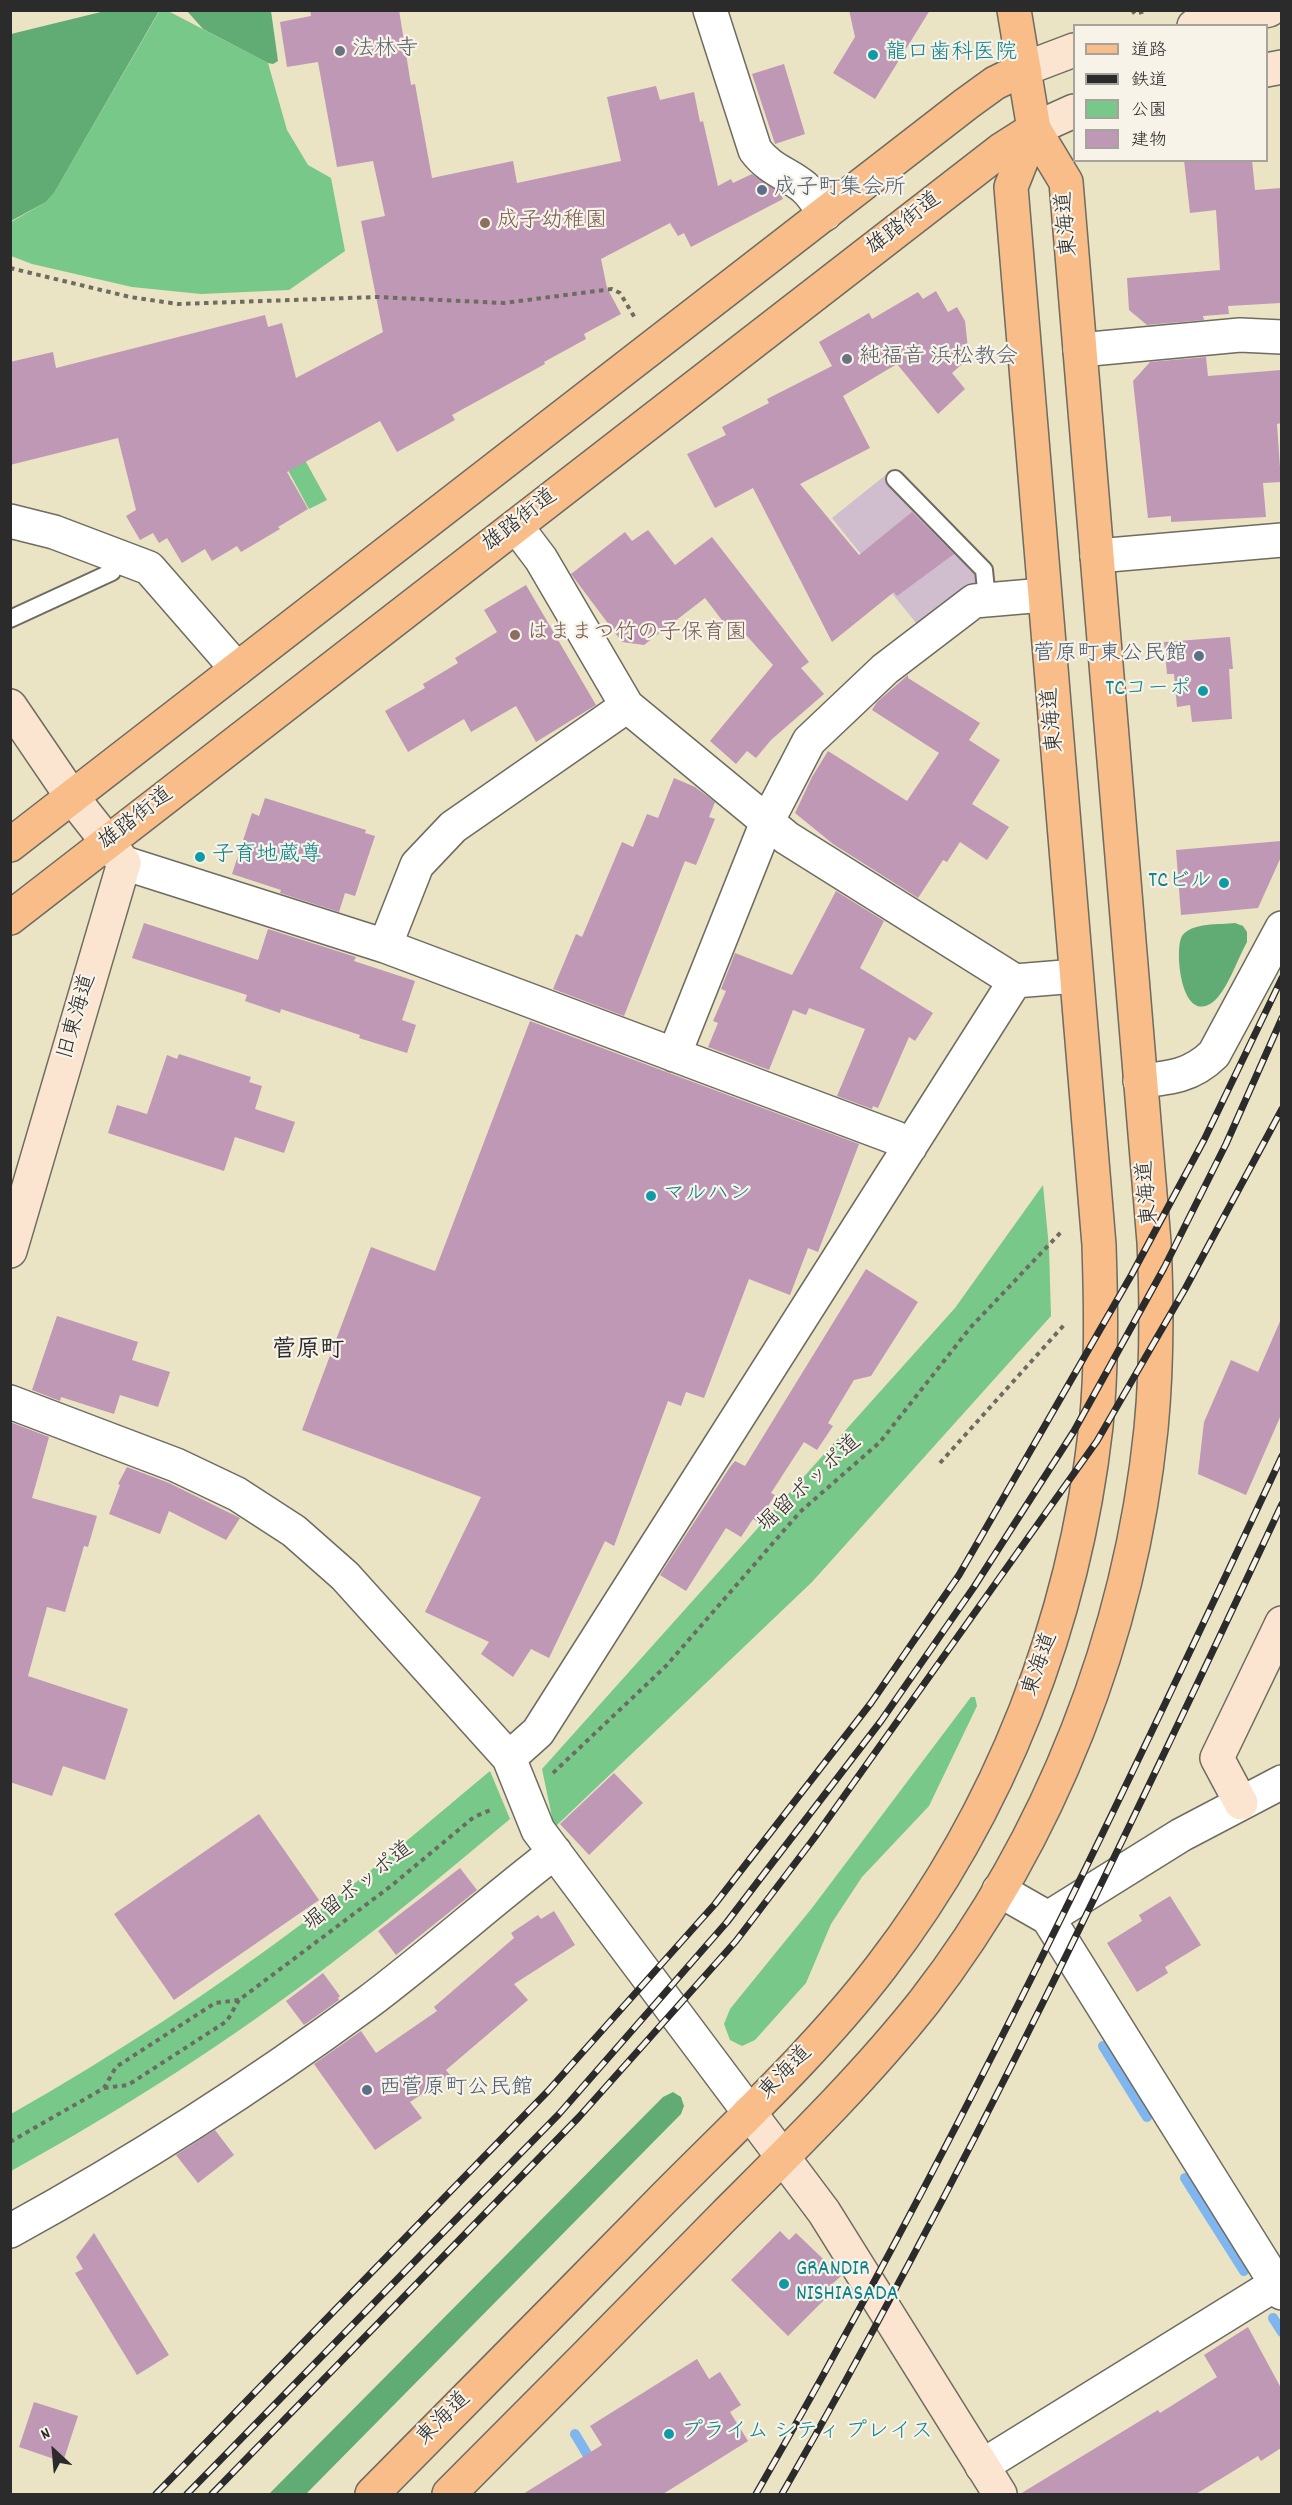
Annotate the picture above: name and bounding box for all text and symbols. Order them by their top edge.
legend [1073,24,1268,162]
place label: 法林寺 [352,38,418,64]
text: 道路 [1131,39,1167,64]
place label: 龍口歯科医院 [885,42,1017,68]
marker: 法林寺 [333,44,347,58]
marker: 龍口歯科医院 [866,48,880,62]
text: 鉄道 [1131,69,1167,94]
text: 公園 [1131,99,1167,124]
text: 建物 [1131,129,1167,154]
place label: 成子町集会所 [774,177,906,203]
marker: 成子町集会所 [755,183,769,197]
street label: 雄踏街道 [862,188,948,262]
street label: 東海道 [1053,190,1085,258]
place label: 成子幼稚園 [497,210,607,236]
marker: 成子幼稚園 [478,216,492,230]
place label: 純福音 浜松教会 [859,346,1018,372]
marker: 純福音 浜松教会 [840,352,854,366]
street label: 雄踏街道 [478,485,564,559]
place label: はままつ竹の子保育園 [527,622,747,648]
marker: はままつ竹の子保育園 [508,628,522,642]
place label: 菅原町東公民館 [1033,643,1187,669]
marker: 菅原町東公民館 [1192,649,1206,663]
place label: TCコーポ [1105,678,1191,704]
marker: TCコーポ [1196,684,1210,698]
street label: 東海道 [1039,686,1071,754]
street label: 雄踏街道 [94,783,180,857]
place label: 子育地蔵尊 [212,844,322,870]
marker: 子育地蔵尊 [193,850,207,864]
place label: TCビル [1148,870,1212,896]
marker: TCビル [1217,876,1231,890]
street label: 旧東海道 [54,971,104,1063]
street label: 東海道 [1134,1159,1166,1227]
place label: マルハン [663,1183,751,1209]
marker: マルハン [644,1189,658,1203]
district label: 菅原町 [272,1339,344,1367]
street label: 堀留ポッポ道 [754,1430,868,1540]
street label: 東海道 [1019,1630,1065,1700]
street label: 堀留ポッポ道 [300,1837,420,1939]
street label: 東海道 [755,2041,819,2107]
place label: 西菅原町公民館 [379,2077,533,2103]
marker: 西菅原町公民館 [360,2083,374,2097]
place label: GRANDIR NISHIASADA [796,2258,899,2310]
marker: GRANDIR NISHIASADA [777,2277,791,2291]
street label: 東海道 [412,2387,478,2453]
north arrow [24,2421,84,2481]
place label: プライム シティ プレイス [681,2421,933,2447]
text: N [37,2422,54,2446]
marker: プライム シティ プレイス [662,2427,676,2441]

